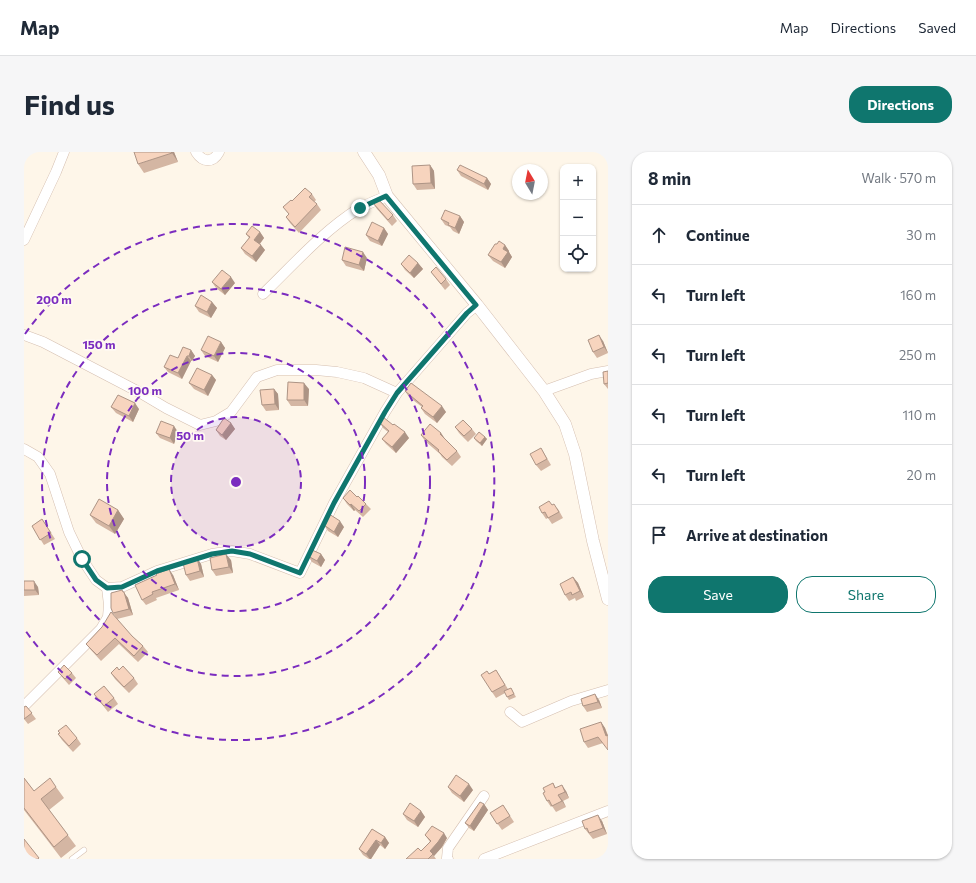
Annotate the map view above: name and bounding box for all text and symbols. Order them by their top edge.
text: Map [20,16,59,39]
text: Map [780,19,809,36]
text: Directions [831,19,896,36]
text: Saved [918,19,956,36]
button: Directions [849,86,952,123]
text: Find us [24,87,115,121]
north arrow [512,164,548,200]
map controls [560,164,596,272]
button: + [560,164,596,200]
text: 8 min [648,168,691,189]
text: Walk · 570 m [862,170,936,186]
route end [351,199,369,217]
button: − [560,200,596,236]
icon: ahead [648,224,670,246]
text: Continue [686,226,750,244]
text: 30 m [906,227,936,243]
button: locate [560,236,596,272]
icon: left [648,284,670,306]
text: Turn left [686,286,745,304]
text: 160 m [900,287,936,303]
text: 200 m [36,292,72,306]
text: 150 m [82,337,116,351]
icon: left [648,344,670,366]
text: Turn left [686,346,745,364]
text: 250 m [899,347,936,363]
text: 100 m [128,383,162,397]
icon: left [648,404,670,426]
text: Turn left [686,406,745,424]
text: 110 m [903,407,936,423]
text: 50 m [176,428,204,442]
icon: left [648,464,670,486]
text: Turn left [686,466,745,484]
text: 20 m [907,467,936,483]
centre of rings [229,475,243,489]
icon: arrive [648,524,670,546]
text: Arrive at destination [686,526,828,544]
route start [73,550,91,568]
button: Save [648,576,788,613]
button: Share [796,576,936,613]

